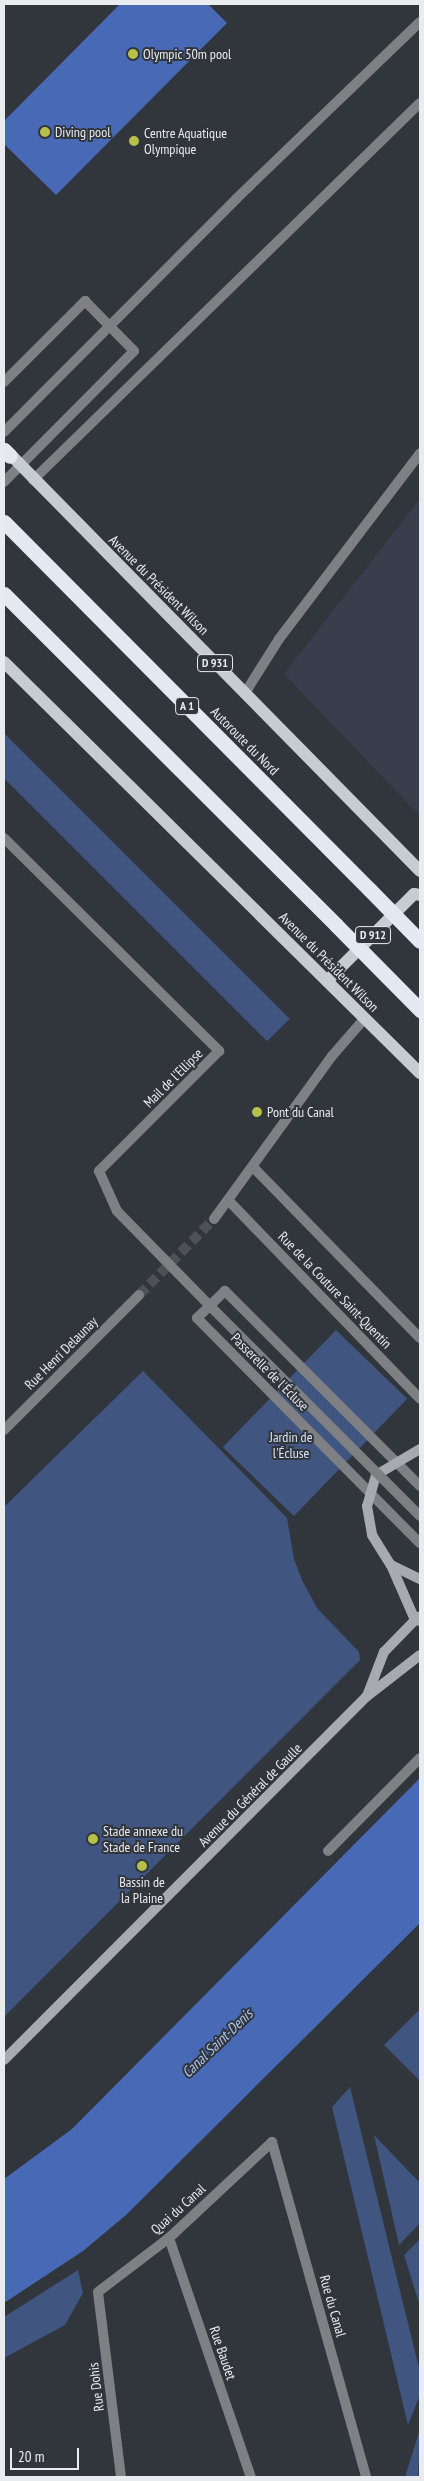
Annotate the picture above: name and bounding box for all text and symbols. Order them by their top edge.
place label: Olympic 50m pool [143,46,232,62]
marker: Olympic 50m pool [127,48,139,60]
place label: Diving pool [55,124,110,140]
place label: Centre Aquatique Olympique [144,125,227,158]
marker: Diving pool [39,126,51,138]
marker: Centre Aquatique Olympique [128,135,140,147]
street label: Avenue du Président Wilson [106,532,212,638]
road number: D 931 [196,654,234,672]
road number: A 1 [174,696,200,716]
street label: Autoroute du Nord [207,703,283,779]
street label: Avenue du Président Wilson [276,909,382,1015]
road number: D 912 [354,926,392,944]
street label: Mail de l'Ellipse [140,1045,206,1111]
place label: Pont du Canal [267,1104,334,1120]
marker: Pont du Canal [251,1106,263,1118]
street label: Rue de la Couture Saint-Quentin [275,1228,395,1352]
street label: Rue Henri Delaunay [21,1313,101,1393]
street label: Passerelle de l'Écluse [228,1330,312,1414]
park label: Jardin de l'Écluse [270,1429,312,1461]
street label: Avenue du Général de Gaulle [195,1740,305,1850]
place label: Stade annexe du Stade de France [103,1823,183,1855]
marker: Stade annexe du Stade de France [87,1833,99,1845]
marker: Bassin de la Plaine [136,1860,148,1872]
place label: Bassin de la Plaine [119,1874,165,1906]
water label: Canal Saint-Denis [178,2005,256,2081]
street label: Quai du Canal [147,2180,209,2238]
street label: Rue du Canal [316,2273,350,2339]
street label: Rue Baudet [206,2324,240,2382]
street label: Rue Dohis [85,2362,107,2412]
scale bar [12,2438,81,2470]
text: 20 m [18,2447,44,2466]

